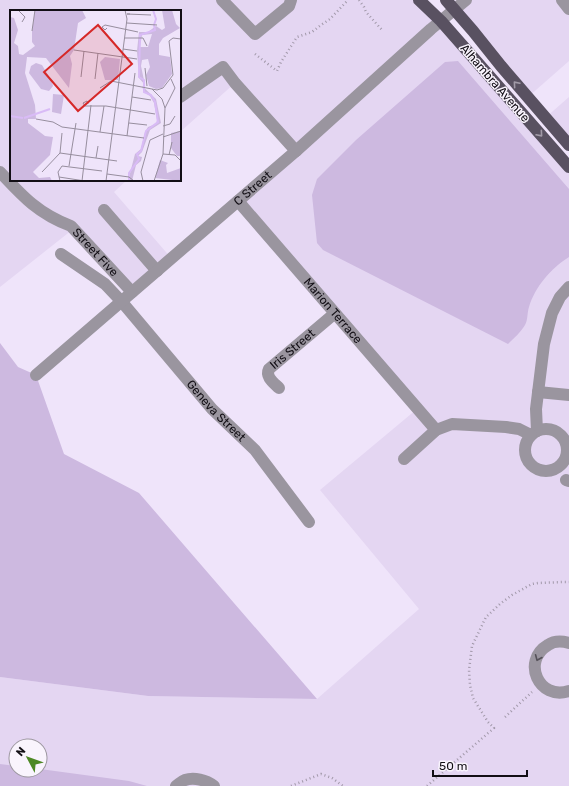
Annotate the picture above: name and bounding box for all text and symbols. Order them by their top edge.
inset map [10,10,181,181]
street label: Alhambra Avenue [457,41,533,125]
one-way arrow [514,81,521,89]
one-way arrow [536,130,543,137]
street label: C Street [231,168,275,209]
street label: Street Five [70,225,121,280]
street label: Marion Terrace [301,275,365,346]
street label: Iris Street [267,326,318,372]
street label: Geneva Street [184,377,249,445]
one-way arrow [534,654,542,661]
north arrow [8,738,48,778]
text: N [13,744,28,759]
scale bar [433,752,527,778]
text: 50 m [439,759,467,773]

